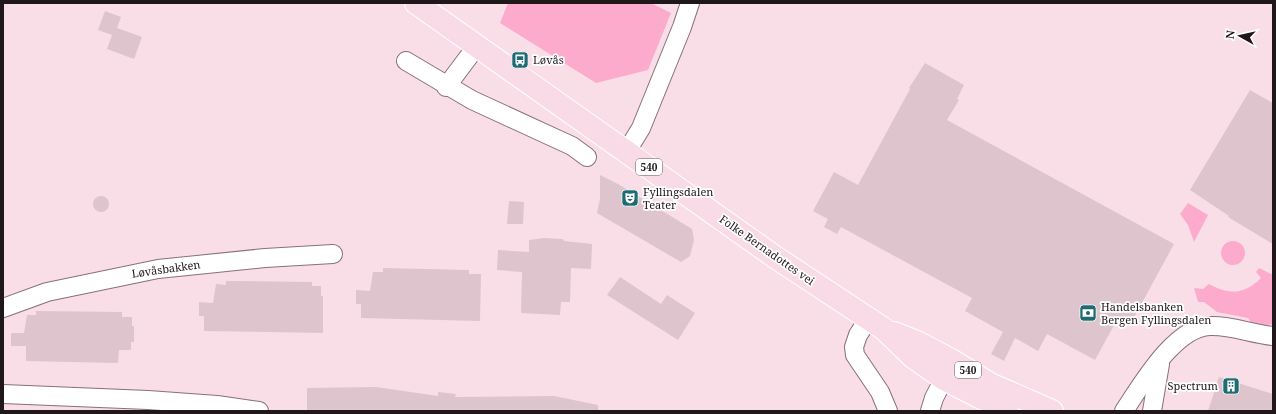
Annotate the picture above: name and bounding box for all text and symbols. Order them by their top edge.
north arrow [1220,16,1260,56]
text: N [1222,29,1238,40]
bus stop icon: Løvås [510,50,530,70]
place label: Løvås [533,52,564,67]
road number: 540 [636,159,662,175]
place label: Fyllingsdalen Teater [643,184,713,212]
theatre icon: Fyllingsdalen Teater [620,188,640,208]
street label: Folke Bernadottes vei [717,211,818,288]
street label: Løvåsbakken [131,256,201,281]
place label: Handelsbanken Bergen Fyllingsdalen [1101,299,1211,327]
bank icon: Handelsbanken Bergen Fyllingsdalen [1078,303,1098,323]
road number: 540 [955,362,981,378]
building icon: Spectrum [1221,376,1241,396]
place label: Spectrum [1168,378,1219,393]

